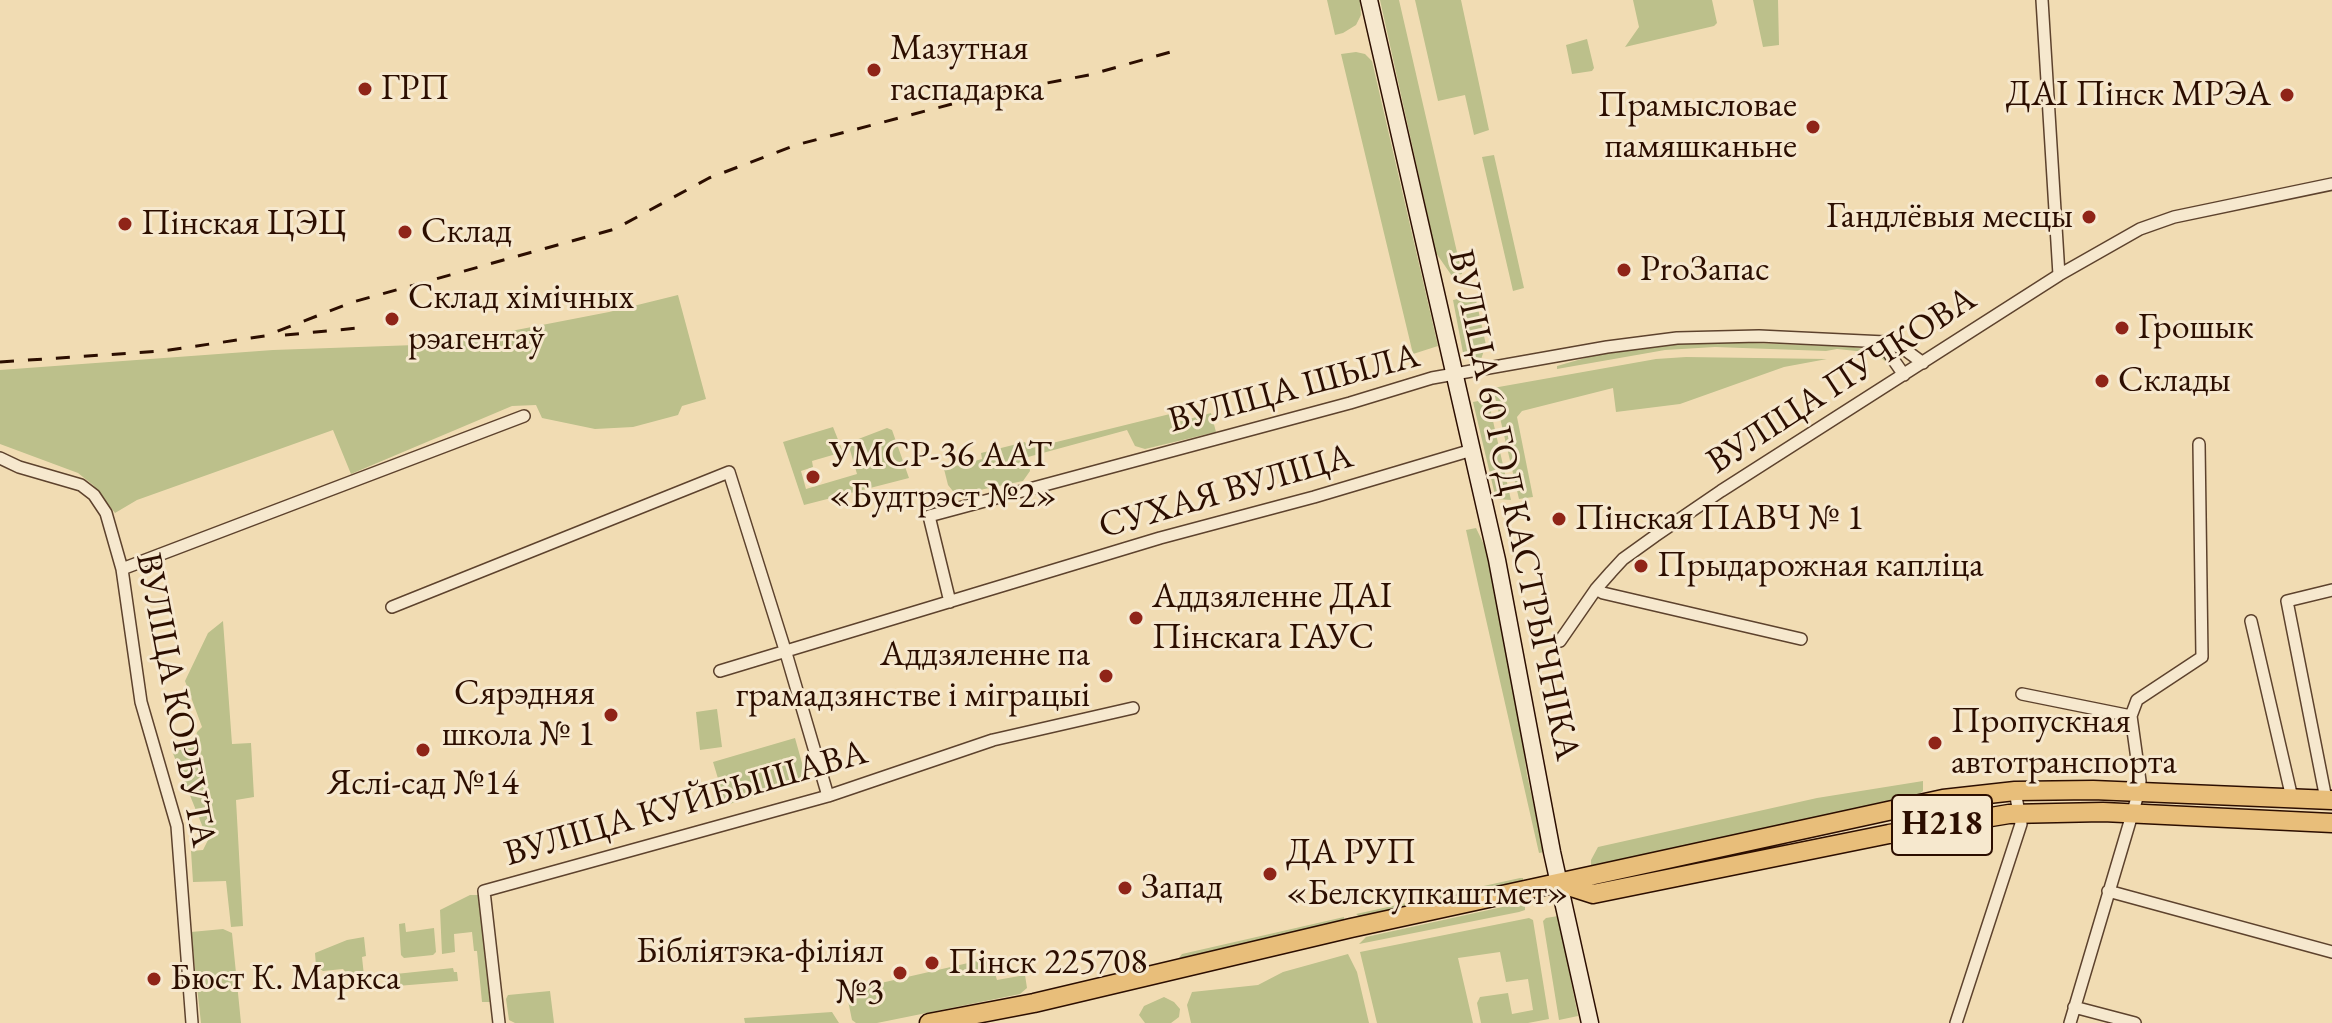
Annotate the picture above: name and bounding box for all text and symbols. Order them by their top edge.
place label: Мазутная гаспадарка [890,27,1044,112]
marker: Мазутная гаспадарка [865,61,883,79]
place label: ГРП [381,67,449,111]
place label: ДАІ Пінск МРЭА [2006,73,2271,117]
marker: ГРП [356,80,374,98]
place label: Прамысловае памяшканьне [1598,84,1797,169]
marker: ДАІ Пінск МРЭА [2278,86,2296,104]
marker: Прамысловае памяшканьне [1804,118,1822,136]
place label: Гандлёвыя месцы [1826,195,2073,239]
place label: Пінская ЦЭЦ [141,202,346,246]
marker: Гандлёвыя месцы [2080,208,2098,226]
place label: Склад [421,210,512,254]
marker: Пінская ЦЭЦ [116,215,134,233]
marker: Склад [396,223,414,241]
street label: ВУЛІЦА 60 ГОД КАСТРЫЧНІКА [1438,246,1588,764]
place label: ProЗапас [1640,248,1770,292]
marker: ProЗапас [1615,261,1633,279]
place label: Склад хімічных рэагентаў [408,276,634,361]
street label: ВУЛІЦА ПУЧКОВА [1700,278,1984,484]
place label: Грошык [2138,306,2254,350]
marker: Склад хімічных рэагентаў [383,310,401,328]
marker: Грошык [2113,319,2131,337]
street label: ВУЛІЦА ШЫЛА [1164,335,1424,443]
place label: Склады [2118,359,2231,403]
marker: Склады [2093,372,2111,390]
place label: УМСР-36 ААТ «Будтрэст №2» [829,434,1057,519]
street label: СУХАЯ ВУЛІЦА [1094,435,1358,549]
marker: УМСР-36 ААТ «Будтрэст №2» [804,468,822,486]
place label: Пінская ПАВЧ № 1 [1575,497,1864,541]
marker: Пінская ПАВЧ № 1 [1550,510,1568,528]
place label: Прыдарожная капліца [1657,544,1984,588]
street label: ВУЛІЦА КОРБУТА [125,549,225,851]
marker: Прыдарожная капліца [1632,557,1650,575]
place label: Аддзяленне ДАІ Пінскага ГАУС [1152,575,1392,660]
marker: Аддзяленне ДАІ Пінскага ГАУС [1127,609,1145,627]
place label: Аддзяленне па грамадзянстве і міграцыі [736,633,1090,718]
marker: Аддзяленне па грамадзянстве і міграцыі [1097,667,1115,685]
place label: Сярэдняя школа № 1 [442,672,595,757]
place label: Пропускная автотранспорта [1951,700,2177,785]
marker: Сярэдняя школа № 1 [602,706,620,724]
street label: ВУЛІЦА КУЙБЫШАВА [500,732,872,876]
marker: Пропускная автотранспорта [1926,734,1944,752]
marker: Яслі-сад №14 [414,741,432,759]
place label: Яслі-сад №14 [327,762,519,806]
road number: Н218 [1892,795,1992,855]
place label: ДА РУП «Белскупкаштмет» [1286,831,1569,916]
marker: ДА РУП «Белскупкаштмет» [1261,865,1279,883]
place label: Запад [1141,866,1223,910]
marker: Запад [1116,879,1134,897]
place label: Бібліятэка-філіял №3 [636,930,884,1015]
place label: Пінск 225708 [948,941,1148,985]
marker: Пінск 225708 [923,954,941,972]
place label: Бюст К. Маркса [170,957,400,1001]
marker: Бібліятэка-філіял №3 [891,964,909,982]
marker: Бюст К. Маркса [145,970,163,988]

